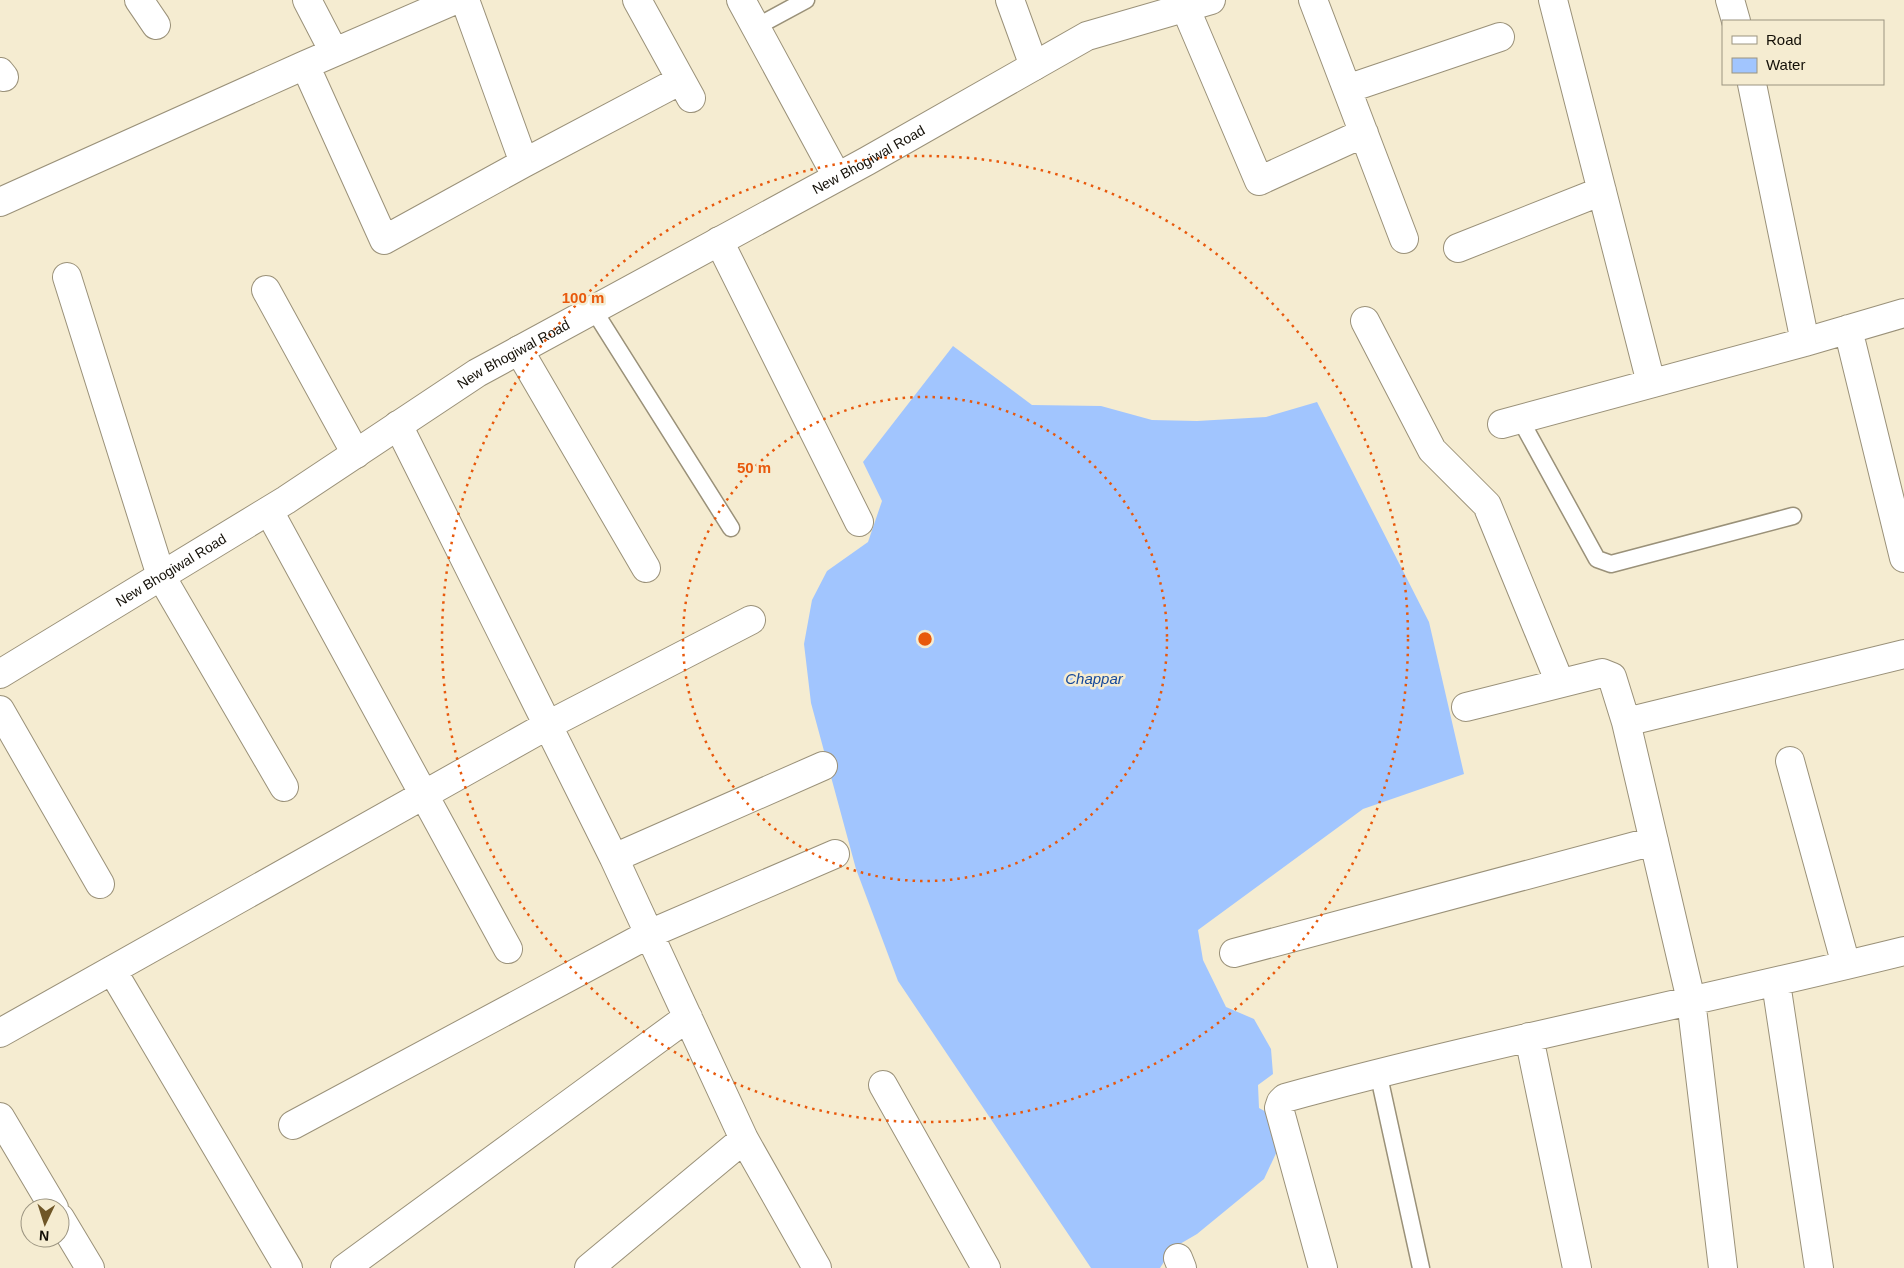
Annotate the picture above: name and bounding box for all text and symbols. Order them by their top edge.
legend [1722,20,1884,85]
text: Road [1766,31,1802,48]
text: Water [1766,56,1805,73]
street label: New Bhogiwal Road [809,122,928,197]
text: 100 m [562,289,604,306]
street label: New Bhogiwal Road [454,316,572,392]
text: 50 m [737,459,771,476]
street label: New Bhogiwal Road [113,530,229,610]
centre of rings [916,630,934,648]
water label: Chappar [1065,670,1124,687]
north arrow [20,1198,70,1248]
text: N [38,1228,50,1244]

